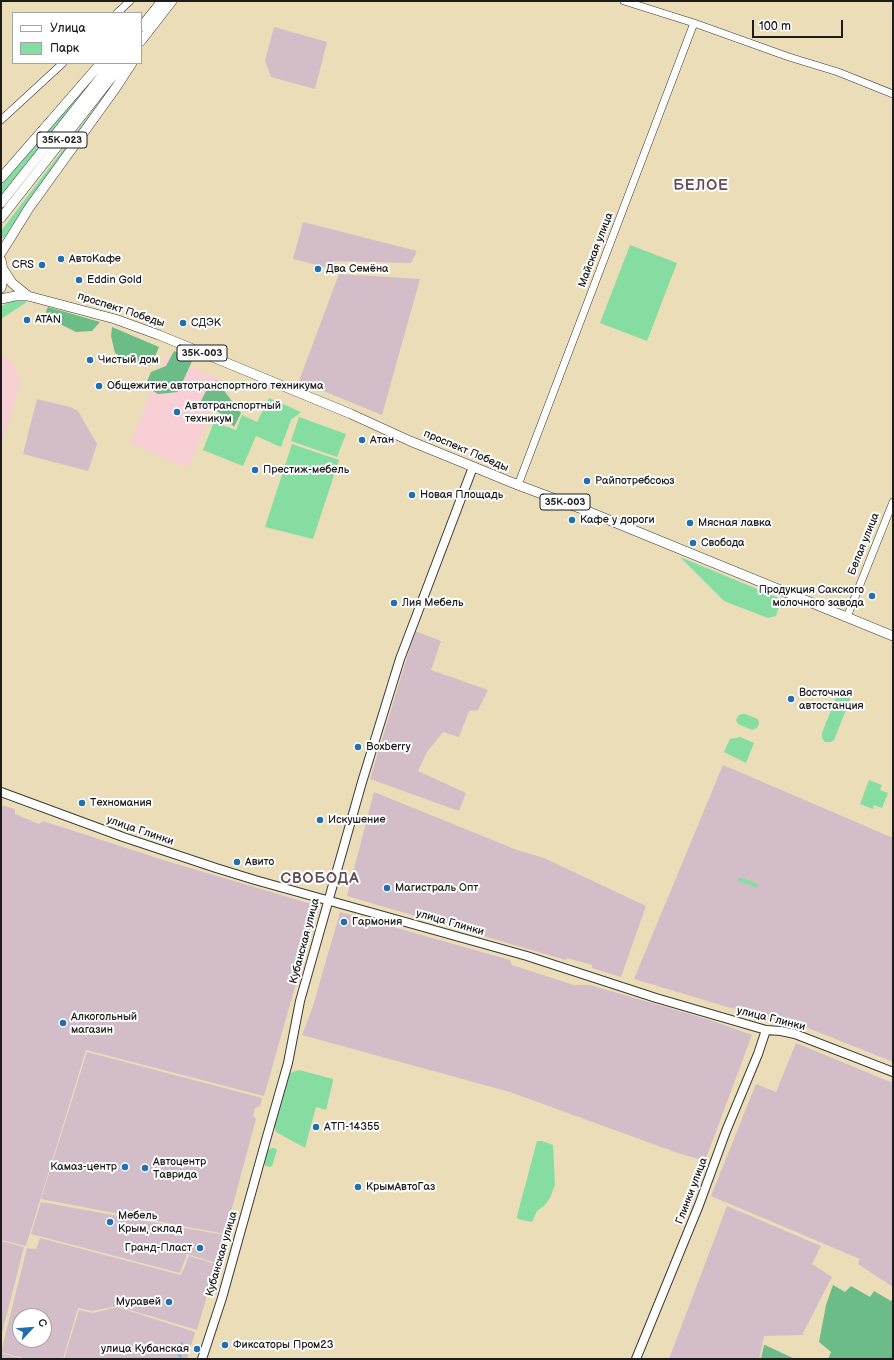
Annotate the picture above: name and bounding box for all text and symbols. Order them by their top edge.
legend [12,12,142,64]
scale bar [754,12,845,38]
text: 100 m [759,19,791,34]
text: Улица [50,21,86,36]
text: Парк [50,41,79,56]
road number: 35К-023 [37,132,87,148]
district label: БЕЛОЕ [673,177,729,195]
street label: Майская улица [576,211,616,289]
place label: АвтоКафе [69,252,121,266]
marker: АвтоКафе [56,254,66,264]
place label: CRS [12,258,34,272]
marker: CRS [37,260,47,270]
place label: Два Семёна [326,262,389,276]
marker: Два Семёна [313,264,323,274]
place label: Eddin Gold [87,273,142,287]
marker: Eddin Gold [74,275,84,285]
street label: проспект Победы [76,290,166,330]
place label: ATAN [35,313,61,327]
marker: ATAN [22,315,32,325]
place label: СДЭК [191,316,221,330]
marker: СДЭК [178,318,188,328]
road number: 35К-003 [177,345,227,361]
place label: Чистый дом [98,353,159,367]
marker: Чистый дом [85,355,95,365]
place label: Общежитие автотранспортного техникума [107,379,324,393]
marker: Общежитие автотранспортного техникума [94,381,104,391]
place label: Автотранспортный техникум [185,399,281,425]
marker: Автотранспортный техникум [172,407,182,417]
street label: проспект Победы [422,427,510,475]
place label: Атан [370,433,394,447]
marker: Атан [357,435,367,445]
place label: Престиж-мебель [263,463,349,477]
marker: Престиж-мебель [250,465,260,475]
place label: Райпотребсоюз [595,474,675,488]
marker: Райпотребсоюз [582,476,592,486]
place label: Новая Площадь [420,488,503,502]
marker: Новая Площадь [407,490,417,500]
road number: 35К-003 [540,494,590,510]
street label: Белая улица [846,511,882,577]
place label: Кафе у дороги [580,513,655,527]
marker: Кафе у дороги [567,515,577,525]
place label: Мясная лавка [698,516,771,530]
marker: Мясная лавка [685,518,695,528]
place label: Свобода [701,536,745,550]
marker: Свобода [688,538,698,548]
place label: Продукция Сакского молочного завода [759,583,864,609]
marker: Продукция Сакского молочного завода [867,591,877,601]
place label: Лия Мебель [402,596,463,610]
marker: Лия Мебель [389,598,399,608]
place label: Восточная автостанция [799,686,864,712]
marker: Восточная автостанция [786,694,796,704]
place label: Boxberry [366,740,411,754]
marker: Boxberry [353,742,363,752]
place label: Техномания [90,796,152,810]
marker: Техномания [77,798,87,808]
street label: улица Глинки [105,813,175,849]
place label: Искушение [328,813,386,827]
marker: Искушение [315,815,325,825]
place label: Авито [245,855,274,869]
marker: Авито [232,857,242,867]
district label: СВОБОДА [280,870,360,888]
place label: Магистраль Опт [395,881,478,895]
marker: Магистраль Опт [382,883,392,893]
street label: Кубанская улица [287,897,323,985]
street label: улица Глинки [414,907,486,939]
place label: Гармония [352,915,402,929]
marker: Гармония [339,917,349,927]
street label: улица Глинки [735,1004,807,1034]
place label: Алкогольный магазин [71,1010,137,1036]
marker: Алкогольный магазин [58,1018,68,1028]
place label: АТП-14355 [324,1120,380,1134]
marker: АТП-14355 [311,1122,321,1132]
place label: Автоцентр Таврида [153,1155,206,1181]
street label: Глинки улица [673,1156,711,1226]
place label: Камаз-центр [50,1160,117,1174]
marker: Камаз-центр [120,1162,130,1172]
marker: Автоцентр Таврида [140,1163,150,1173]
place label: КрымАвтоГаз [366,1180,435,1194]
marker: КрымАвтоГаз [353,1182,363,1192]
place label: Мебель Крым, склад [118,1209,182,1235]
street label: Кубанская улица [204,1210,240,1298]
marker: Мебель Крым, склад [105,1217,115,1227]
place label: Гранд-Пласт [125,1241,192,1255]
marker: Гранд-Пласт [195,1243,205,1253]
place label: Муравей [116,1295,161,1309]
marker: Муравей [164,1297,174,1307]
north arrow [12,1308,52,1348]
text: С [35,1317,50,1329]
place label: Фиксаторы Пром23 [233,1338,333,1352]
marker: Фиксаторы Пром23 [220,1340,230,1350]
place label: улица Кубанская [101,1342,189,1356]
marker: улица Кубанская [192,1344,202,1354]

